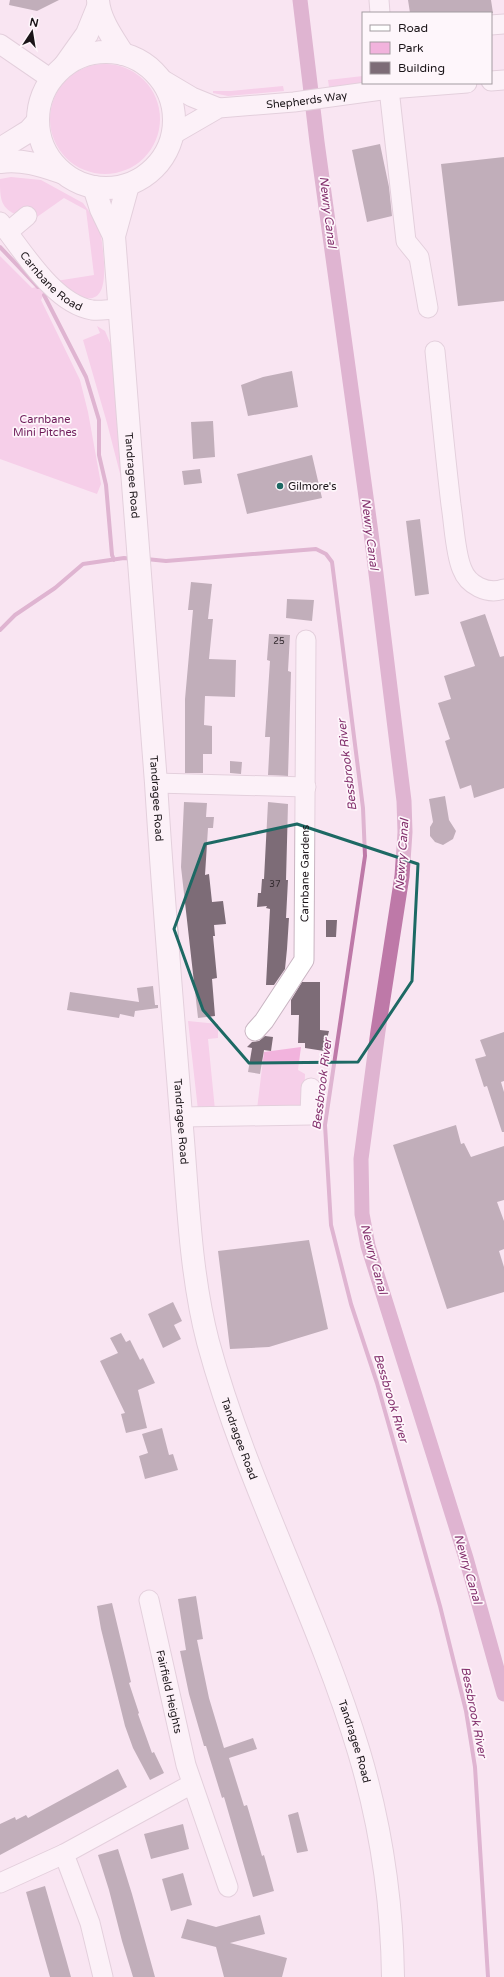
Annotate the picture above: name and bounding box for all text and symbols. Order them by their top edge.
north arrow [12,12,52,52]
legend [362,12,492,84]
text: N [28,15,40,30]
text: Road [398,21,428,35]
text: Park [398,41,424,55]
text: Building [398,61,445,75]
street label: Shepherds Way [266,89,348,111]
water label: Newry Canal [317,175,340,251]
street label: Carnbane Road [17,249,84,314]
park label: Carnbane Mini Pitches [13,413,77,439]
street label: Tandragee Road [122,432,142,519]
place label: Gilmore's [288,480,337,493]
marker: Gilmore's [275,481,285,491]
water label: Newry Canal [359,497,382,573]
house number: 25 [273,636,285,647]
water label: Bessbrook River [334,717,360,812]
street label: Tandragee Road [147,755,166,842]
water label: Newry Canal [393,817,412,891]
street label: Carnbane Gardens [298,825,312,922]
house number: 37 [269,879,281,890]
water label: Bessbrook River [309,1036,335,1131]
street label: Tandragee Road [171,1078,191,1165]
water label: Newry Canal [358,1222,391,1298]
water label: Bessbrook River [371,1352,412,1445]
street label: Tandragee Road [218,1396,260,1482]
water label: Newry Canal [451,1532,485,1607]
street label: Fairfield Heights [153,1649,185,1735]
water label: Bessbrook River [458,1666,490,1760]
street label: Tandragee Road [335,1698,373,1784]

